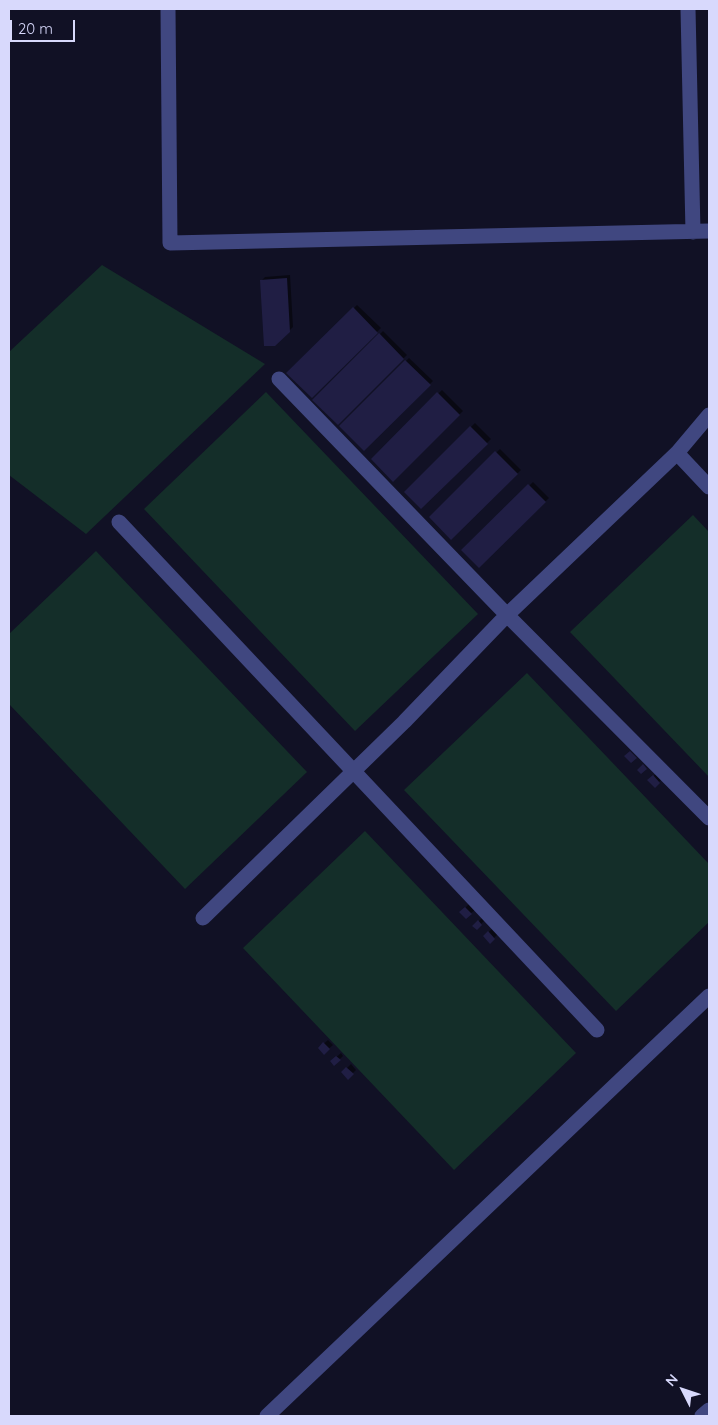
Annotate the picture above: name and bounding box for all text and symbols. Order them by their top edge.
scale bar [12,10,78,42]
text: 20 m [18,19,53,38]
north arrow [658,1365,708,1415]
text: N [662,1370,682,1390]

